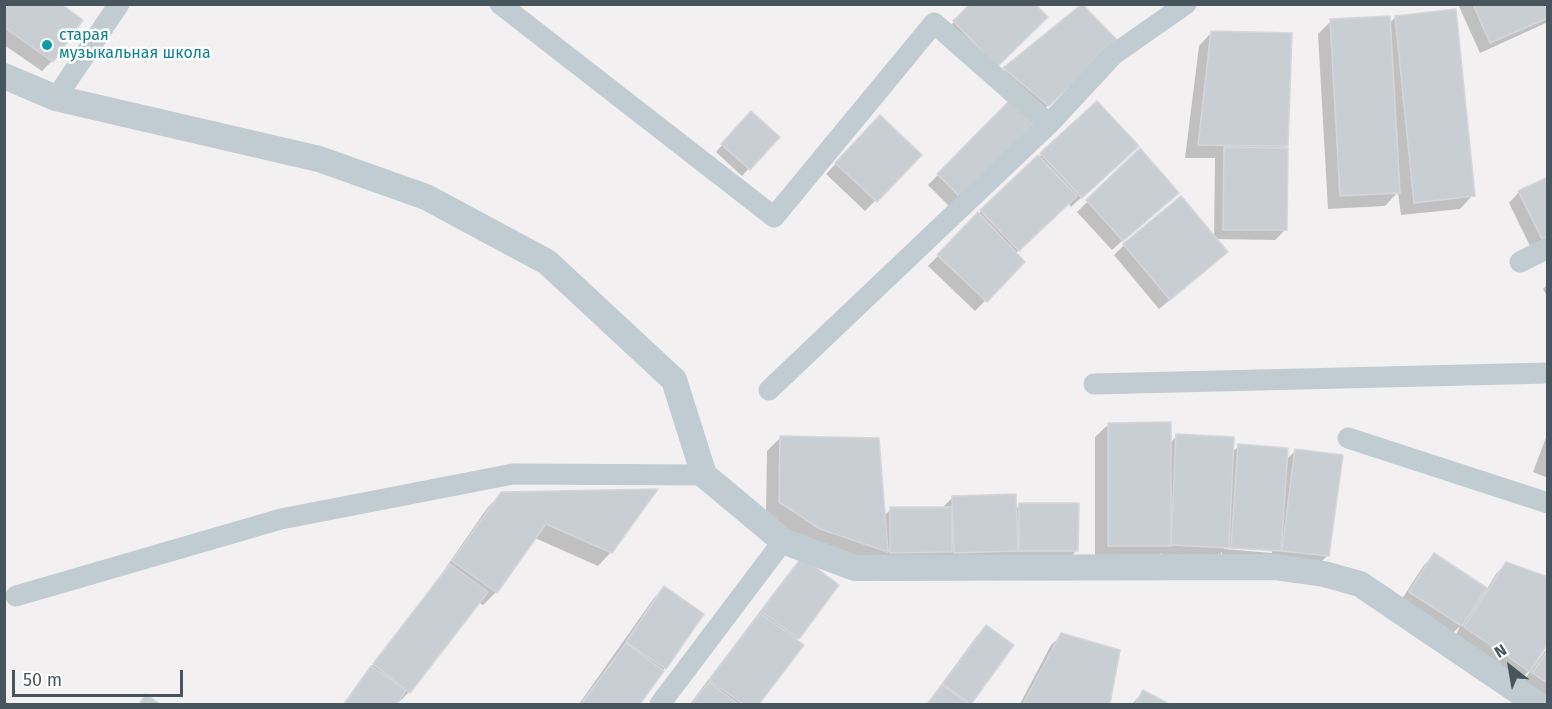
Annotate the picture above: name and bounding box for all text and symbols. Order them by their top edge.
place label: старая музыкальная школа [59,26,211,64]
marker: старая музыкальная школа [40,38,54,52]
north arrow [1480,637,1540,697]
text: N [1491,640,1510,662]
scale bar [15,658,186,696]
text: 50 m [23,669,62,691]

